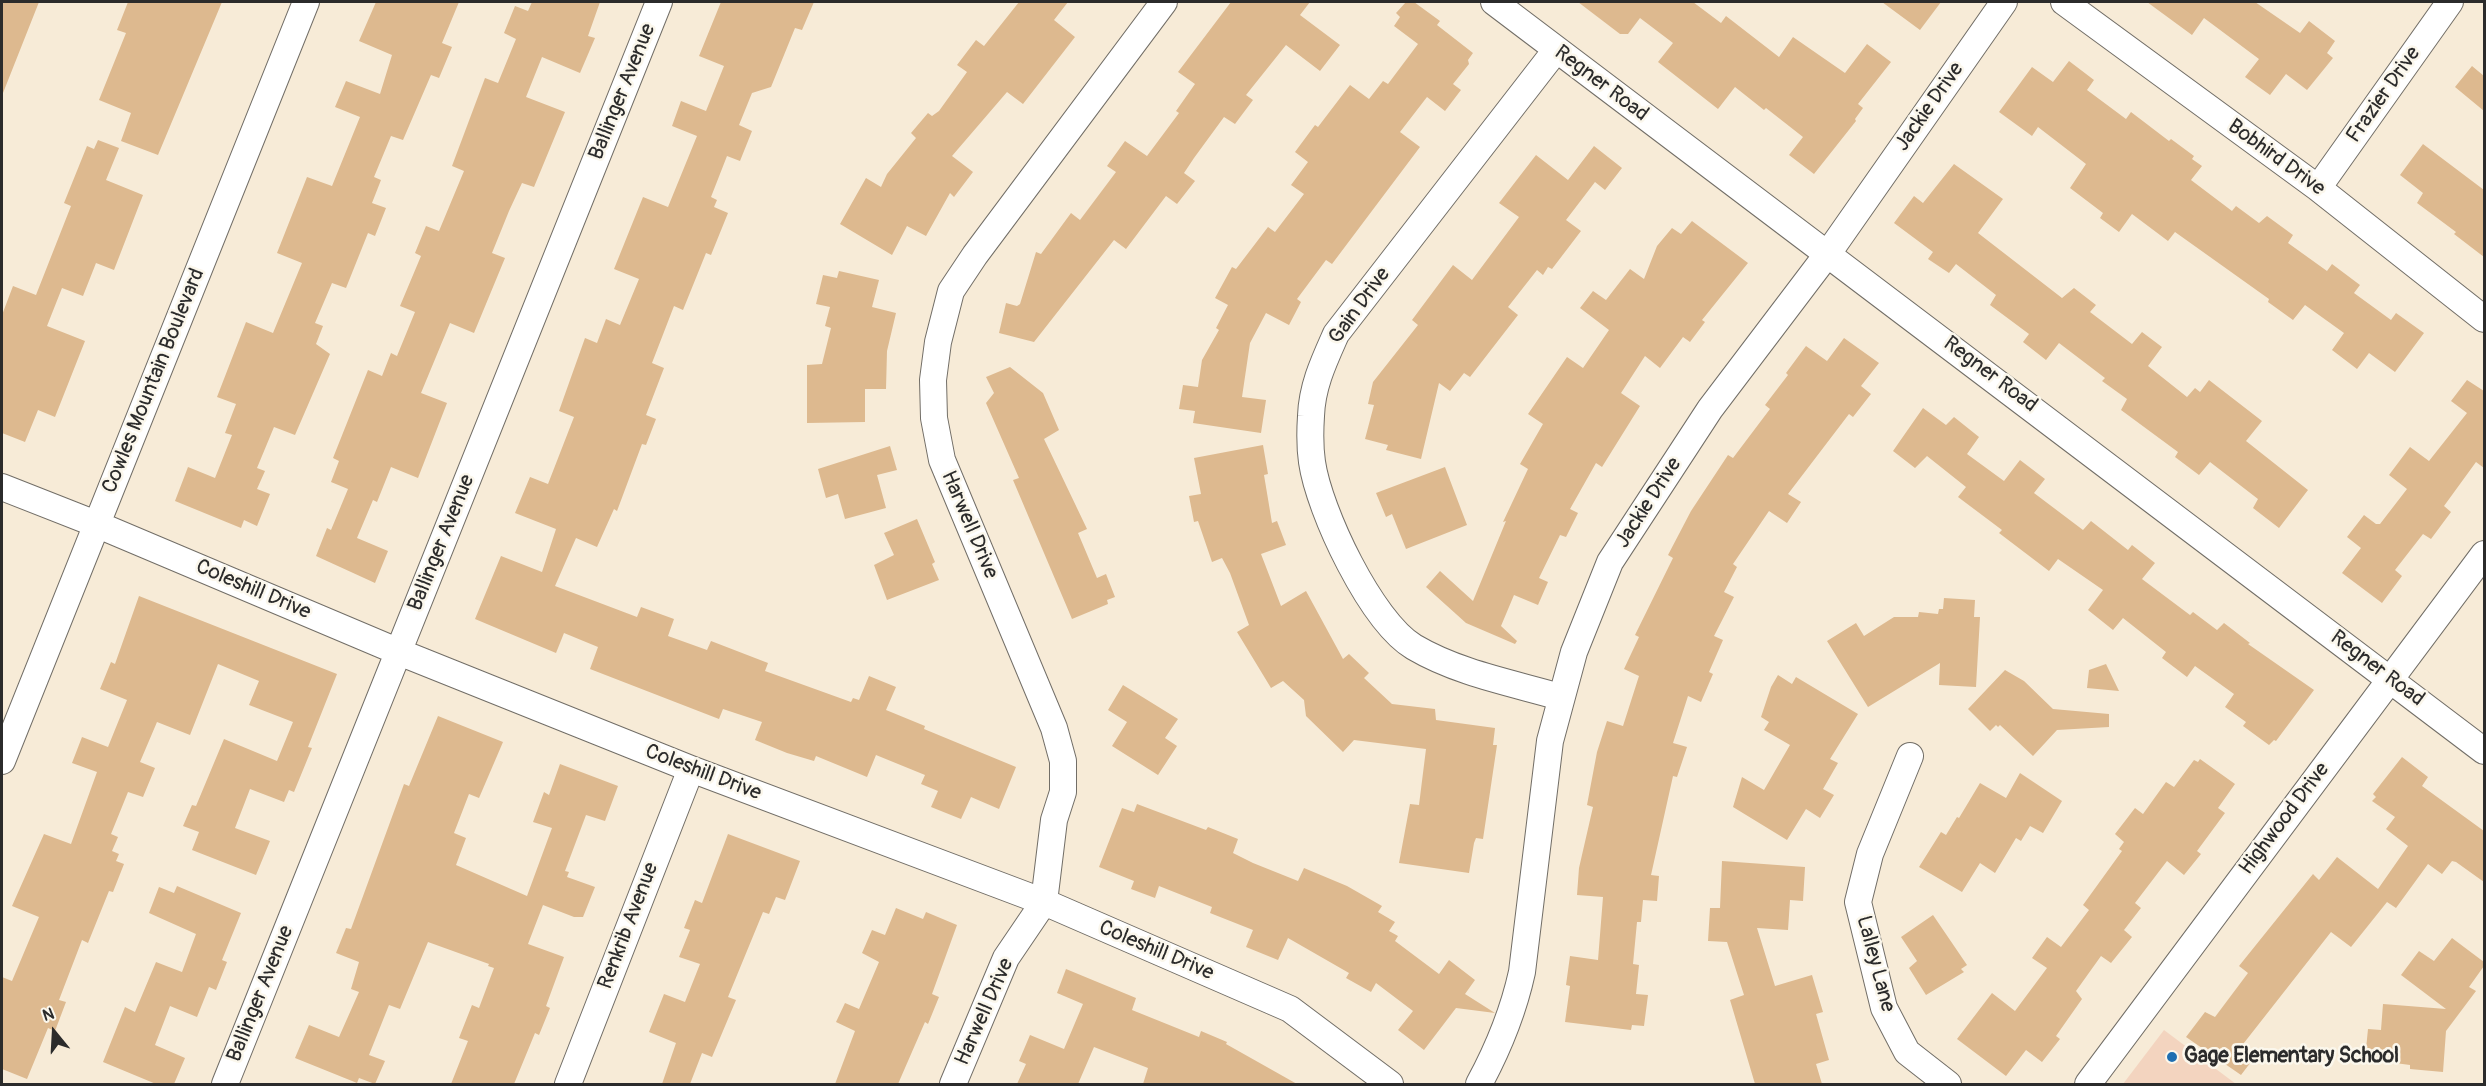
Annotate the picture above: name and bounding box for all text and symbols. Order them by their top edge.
street label: Ballinger Avenue [584,20,662,164]
street label: Regner Road [1549,41,1653,127]
street label: Frazier Drive [2342,42,2426,148]
street label: Jackie Drive [1890,58,1970,156]
street label: Bobhird Drive [2222,114,2330,202]
street label: Gain Drive [1324,263,1396,349]
street label: Cowles Mountain Boulevard [97,265,211,497]
street label: Regner Road [1938,332,2042,418]
street label: Jackie Drive [1610,453,1688,553]
street label: Harwell Drive [935,467,1003,583]
street label: Ballinger Avenue [403,471,481,615]
street label: Coleshill Drive [192,555,314,625]
street label: Regner Road [2325,626,2429,712]
street label: Coleshill Drive [641,739,765,807]
street label: Highwood Drive [2235,758,2335,880]
street label: Renkrib Avenue [593,859,665,993]
street label: Lalley Lane [1850,913,1900,1015]
street label: Coleshill Drive [1095,916,1217,986]
street label: Ballinger Avenue [222,922,300,1066]
street label: Harwell Drive [950,955,1020,1069]
north arrow [24,1002,84,1062]
text: N [40,1004,57,1026]
place label: Gage Elementary School [2184,1044,2399,1070]
marker: Gage Elementary School [2165,1050,2179,1064]

